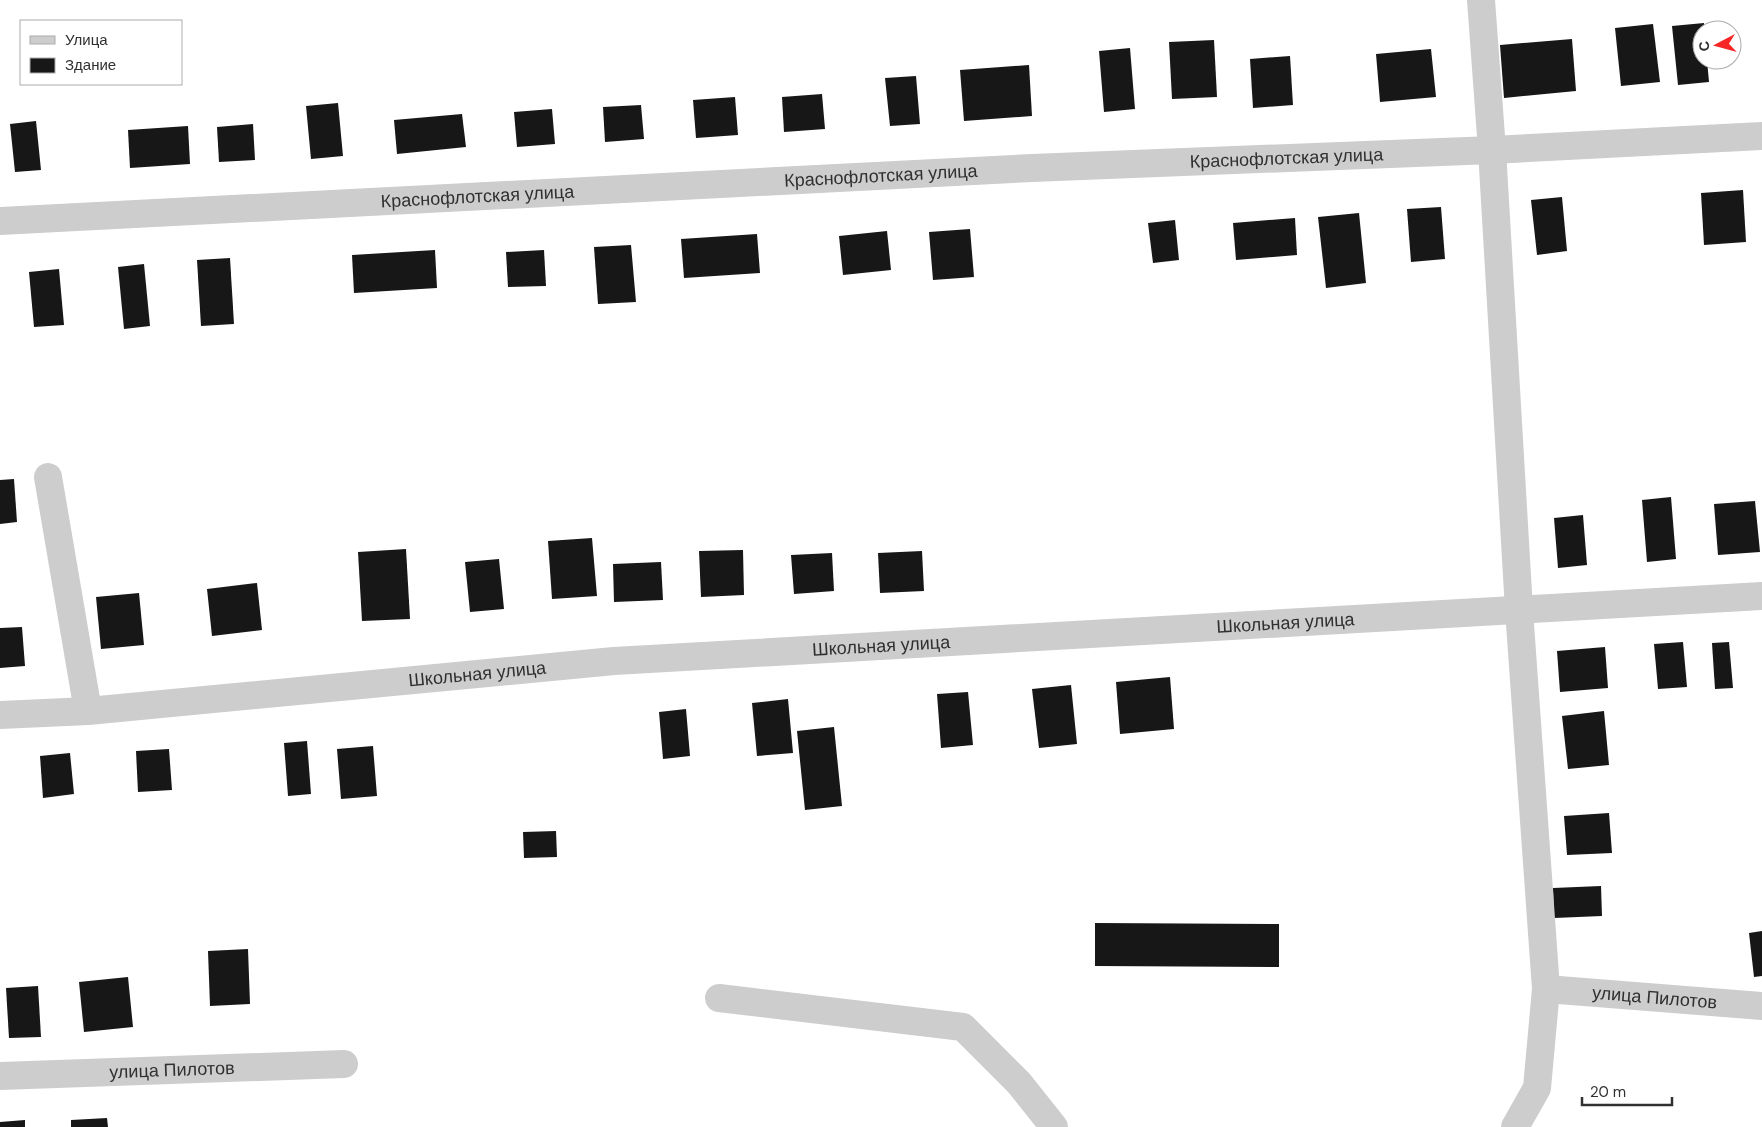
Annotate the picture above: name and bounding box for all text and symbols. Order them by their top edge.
legend [20,20,182,85]
north arrow [1692,20,1742,70]
text: Улица [65,30,108,50]
text: С [1695,40,1714,52]
text: Здание [65,55,116,75]
street label: Краснофлотская улица [1189,142,1385,174]
street label: Краснофлотская улица [784,159,979,193]
street label: Краснофлотская улица [380,179,576,213]
street label: Школьная улица [1216,607,1356,639]
street label: Школьная улица [811,630,952,662]
street label: Школьная улица [407,655,548,692]
street label: улица Пилотов [1591,981,1718,1014]
street label: улица Пилотов [109,1056,235,1084]
scale bar [1582,1074,1672,1106]
text: 20 m [1590,1082,1626,1102]

